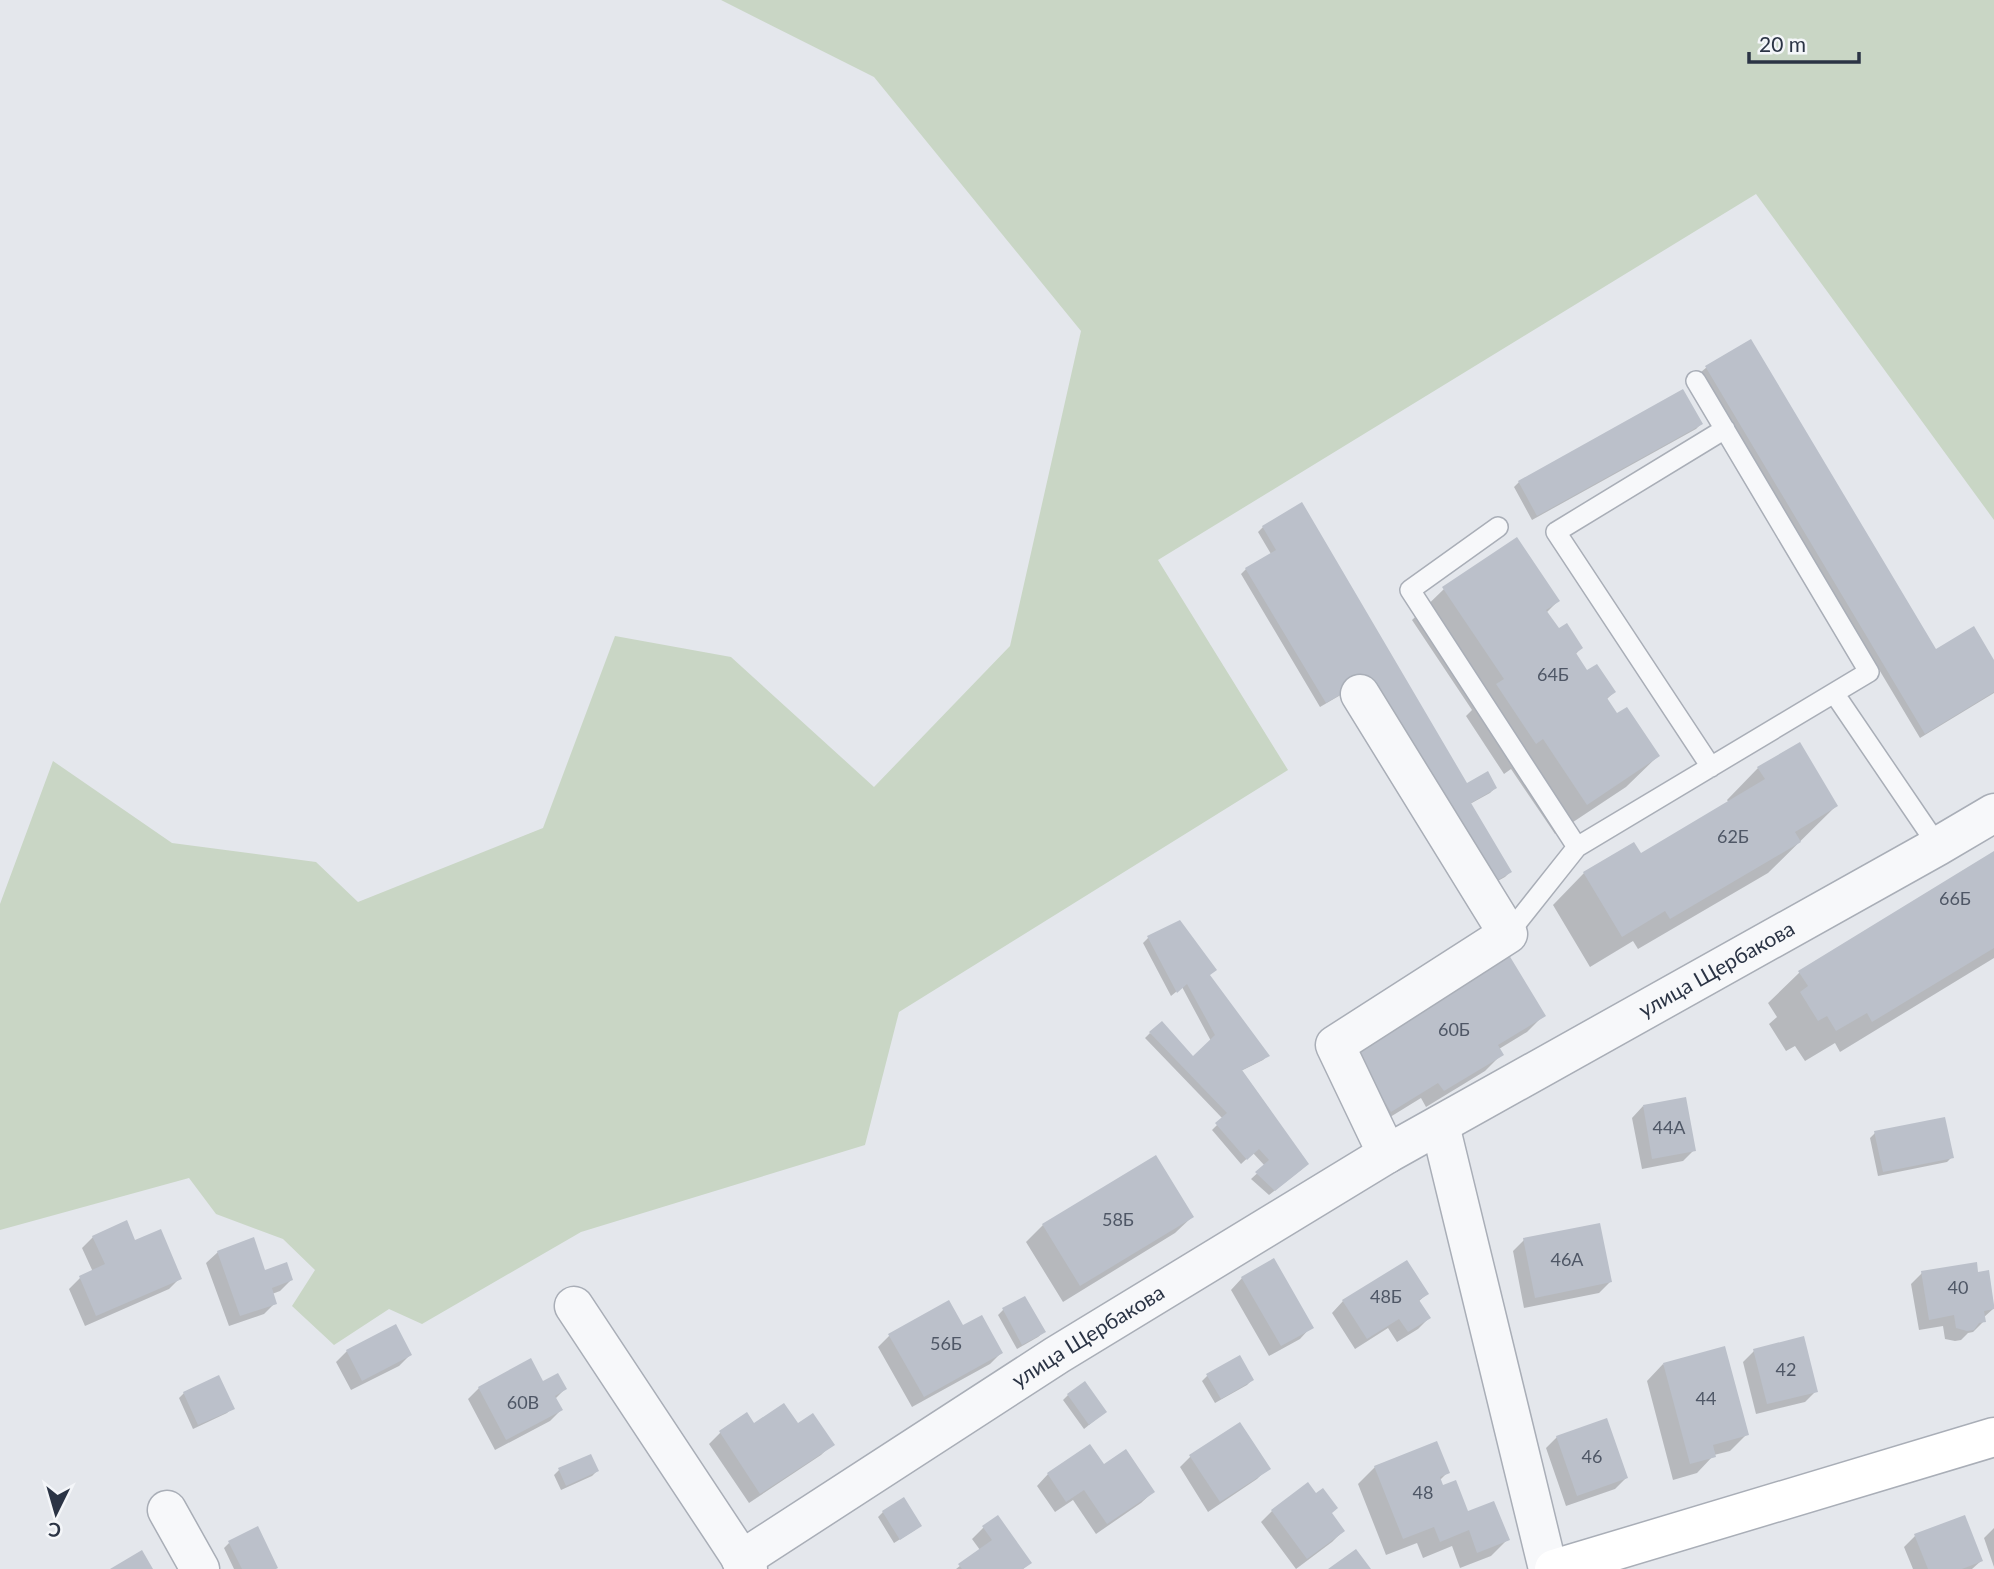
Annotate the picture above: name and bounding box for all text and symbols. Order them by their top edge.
scale bar [1749,21,1859,65]
text: 20 m [1759,31,1806,56]
house number: 64Б [1537,663,1569,685]
house number: 62Б [1717,825,1749,847]
house number: 66Б [1939,887,1971,909]
street label: улица Щербакова [1634,915,1798,1022]
house number: 60Б [1438,1018,1470,1040]
house number: 44А [1652,1116,1686,1138]
house number: 58Б [1102,1208,1134,1230]
house number: 46А [1550,1248,1584,1270]
house number: 40 [1948,1276,1968,1298]
street label: улица Щербакова [1007,1279,1168,1392]
house number: 48Б [1370,1285,1402,1307]
house number: 56Б [930,1332,962,1354]
house number: 42 [1776,1358,1796,1380]
house number: 44 [1696,1387,1716,1409]
house number: 60В [507,1391,539,1413]
house number: 46 [1582,1445,1602,1467]
north arrow [21,1478,91,1548]
house number: 48 [1413,1481,1433,1503]
text: С [47,1518,62,1542]

